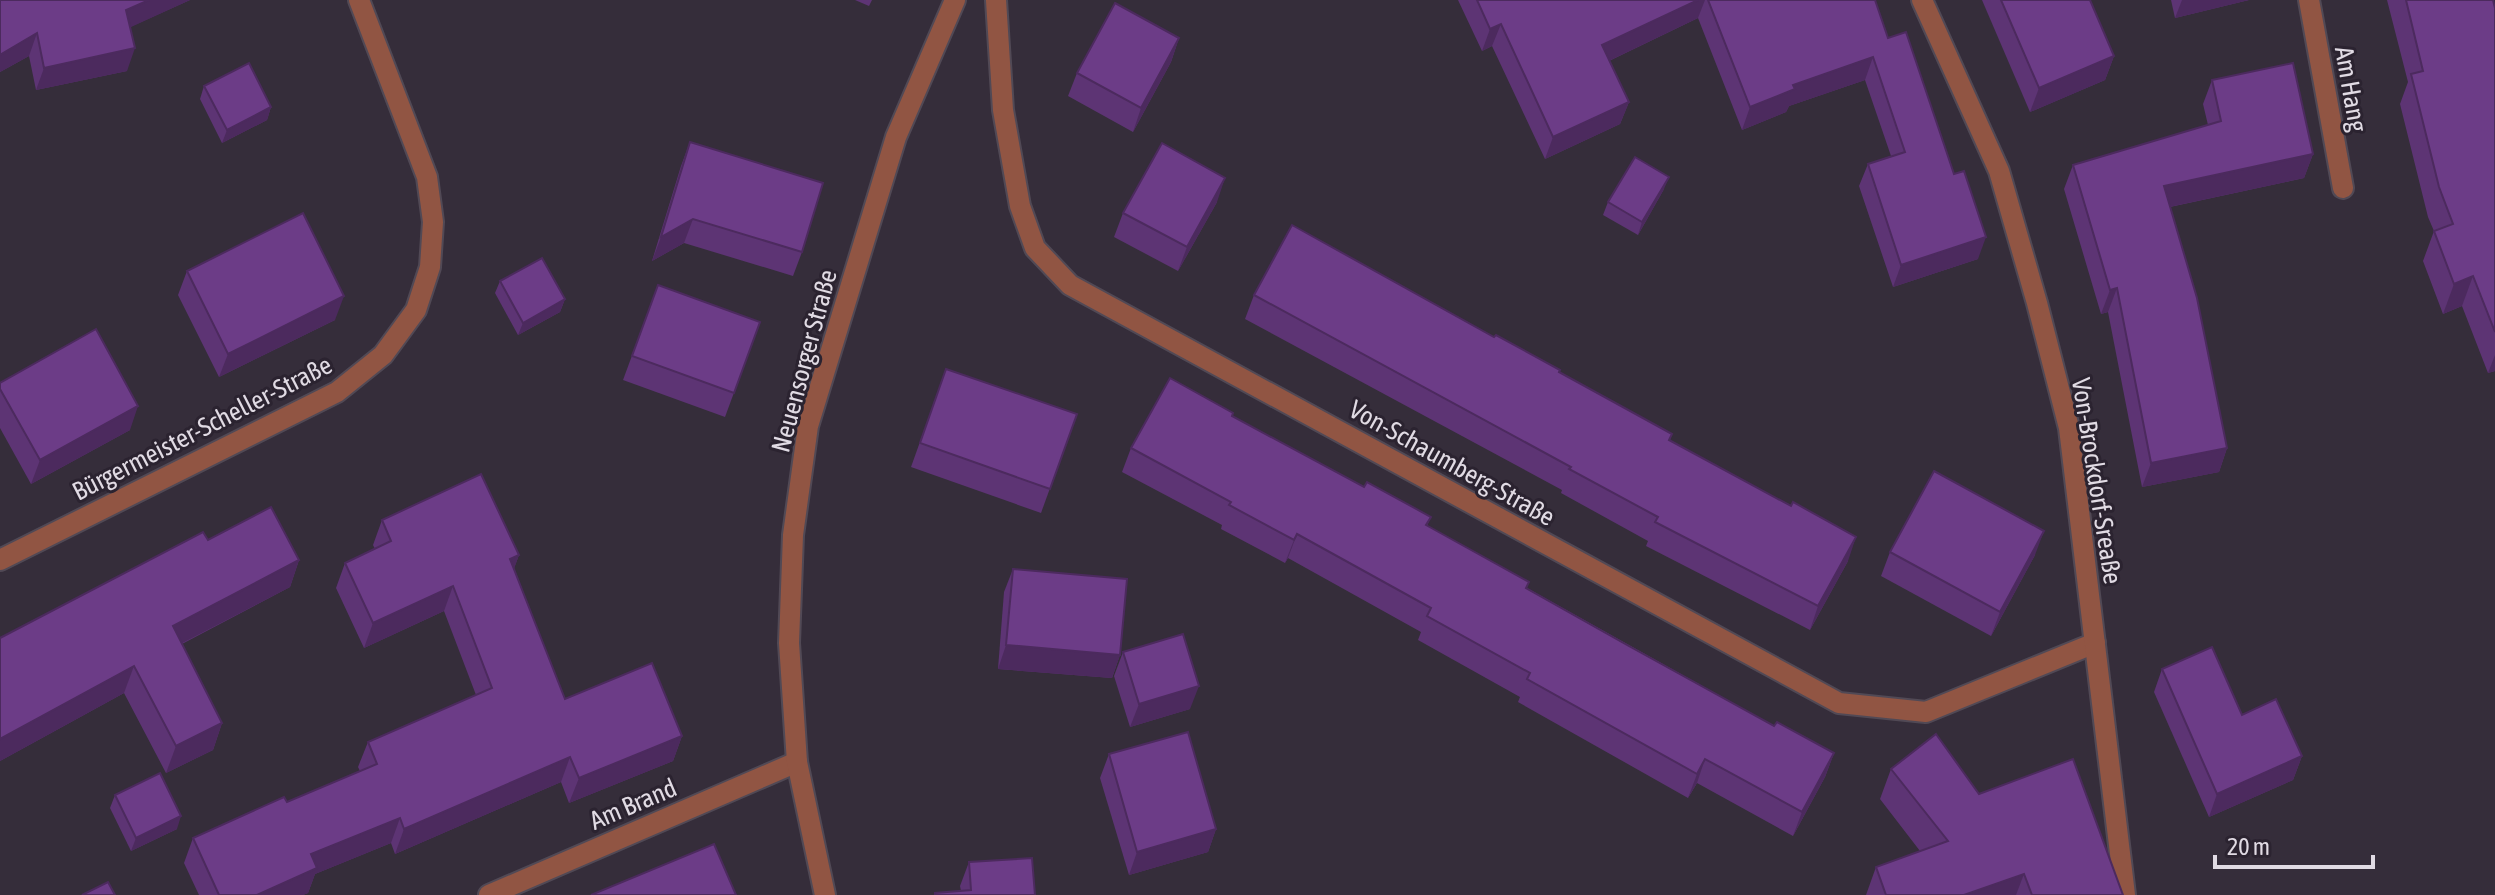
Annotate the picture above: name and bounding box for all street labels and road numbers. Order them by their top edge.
street label: Am Hang [2329,44,2373,135]
street label: Neuensorger Straße [765,266,843,456]
street label: Bürgermeister-Scheller-Straße [67,350,337,506]
street label: Von-Brockdorf-Sreaße [2066,376,2128,586]
street label: Von-Schaumberg-Straße [1344,394,1560,532]
street label: Am Brand [585,772,681,836]

